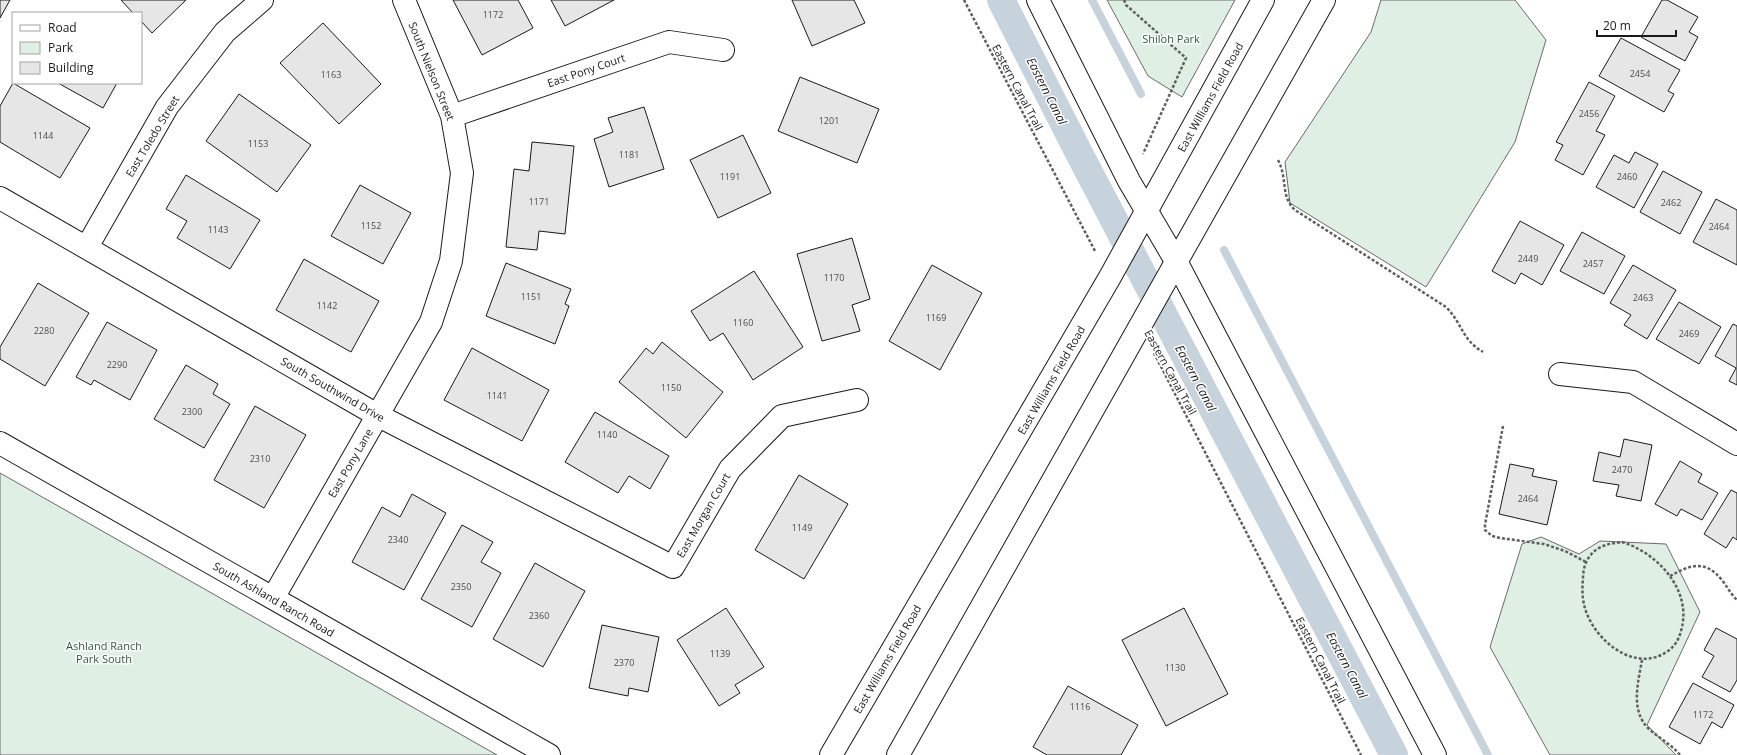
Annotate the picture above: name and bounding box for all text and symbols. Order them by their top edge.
house number: 1172 [483,8,503,21]
legend [12,12,142,84]
scale bar [1597,12,1676,38]
text: 20 m [1603,17,1631,34]
text: Road [48,19,77,36]
street label: South Nielson Street [405,19,459,123]
park label: Shiloh Park [1142,31,1200,46]
text: Park [48,39,74,56]
street label: East Williams Field Road [1174,40,1246,154]
street label: Eastern Canal Trail [990,42,1046,132]
street label: East Pony Court [545,50,627,90]
water label: Eastern Canal [1024,55,1070,127]
text: Building [48,59,94,76]
house number: 2454 [1630,67,1650,80]
house number: 1163 [321,68,341,81]
street label: East Toledo Street [122,92,182,180]
house number: 2456 [1579,107,1599,120]
house number: 1201 [819,114,839,127]
house number: 1144 [33,129,53,142]
house number: 1153 [248,137,268,150]
house number: 1181 [619,148,639,161]
house number: 1191 [720,170,740,183]
house number: 2460 [1617,170,1637,183]
house number: 1171 [529,195,549,208]
house number: 2462 [1661,196,1681,209]
house number: 1152 [361,219,381,232]
house number: 2464 [1709,220,1729,233]
house number: 1143 [208,223,228,236]
house number: 2449 [1518,252,1538,265]
house number: 2457 [1583,257,1603,270]
house number: 1170 [824,271,844,284]
house number: 1151 [521,290,541,303]
house number: 2463 [1633,291,1653,304]
house number: 1142 [317,299,337,312]
house number: 1169 [926,311,946,324]
house number: 1160 [733,316,753,329]
street label: East Williams Field Road [1014,323,1088,437]
house number: 2280 [34,324,54,337]
street label: Eastern Canal Trail [1142,327,1200,417]
house number: 2469 [1679,327,1699,340]
water label: Eastern Canal [1172,342,1220,414]
street label: South Southwind Drive [278,353,388,425]
house number: 2290 [107,358,127,371]
house number: 1150 [661,381,681,394]
house number: 1141 [487,389,507,402]
house number: 2300 [182,405,202,418]
street label: East Pony Lane [324,426,376,500]
house number: 1140 [597,428,617,441]
house number: 2310 [250,452,270,465]
house number: 2470 [1612,463,1632,476]
street label: East Morgan Court [673,470,733,560]
house number: 2464 [1518,492,1538,505]
house number: 1149 [792,521,812,534]
house number: 2340 [388,533,408,546]
street label: South Ashland Ranch Road [211,558,337,640]
house number: 2350 [451,580,471,593]
street label: East Williams Field Road [850,602,924,716]
house number: 2360 [529,609,549,622]
street label: Eastern Canal Trail [1293,614,1349,706]
water label: Eastern Canal [1323,629,1371,701]
park label: Ashland Ranch Park South [66,638,142,666]
house number: 1139 [710,647,730,660]
house number: 2370 [614,656,634,669]
house number: 1130 [1165,661,1185,674]
house number: 1116 [1070,700,1090,713]
house number: 1172 [1693,708,1713,721]

